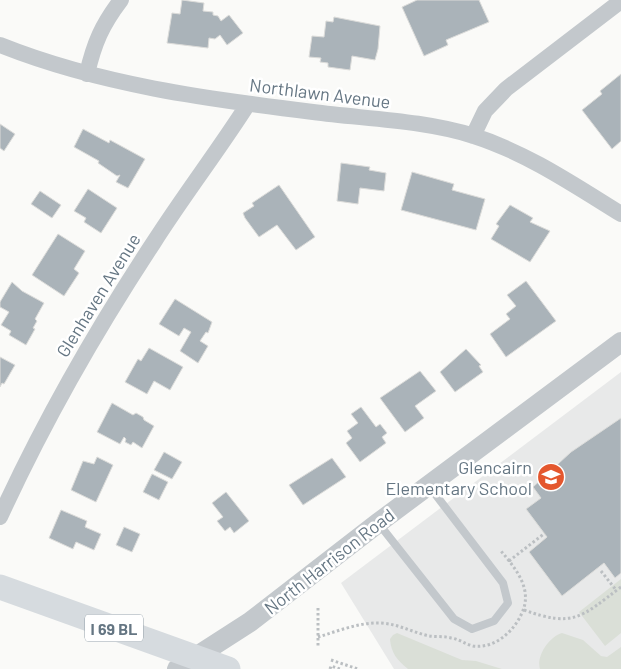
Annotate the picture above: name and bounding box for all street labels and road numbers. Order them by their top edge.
street label: Northlawn Avenue [248,73,392,113]
street label: Glenhaven Avenue [51,229,145,361]
street label: North Harrison Road [260,503,398,619]
road number: I 69 BL [85,614,143,641]

